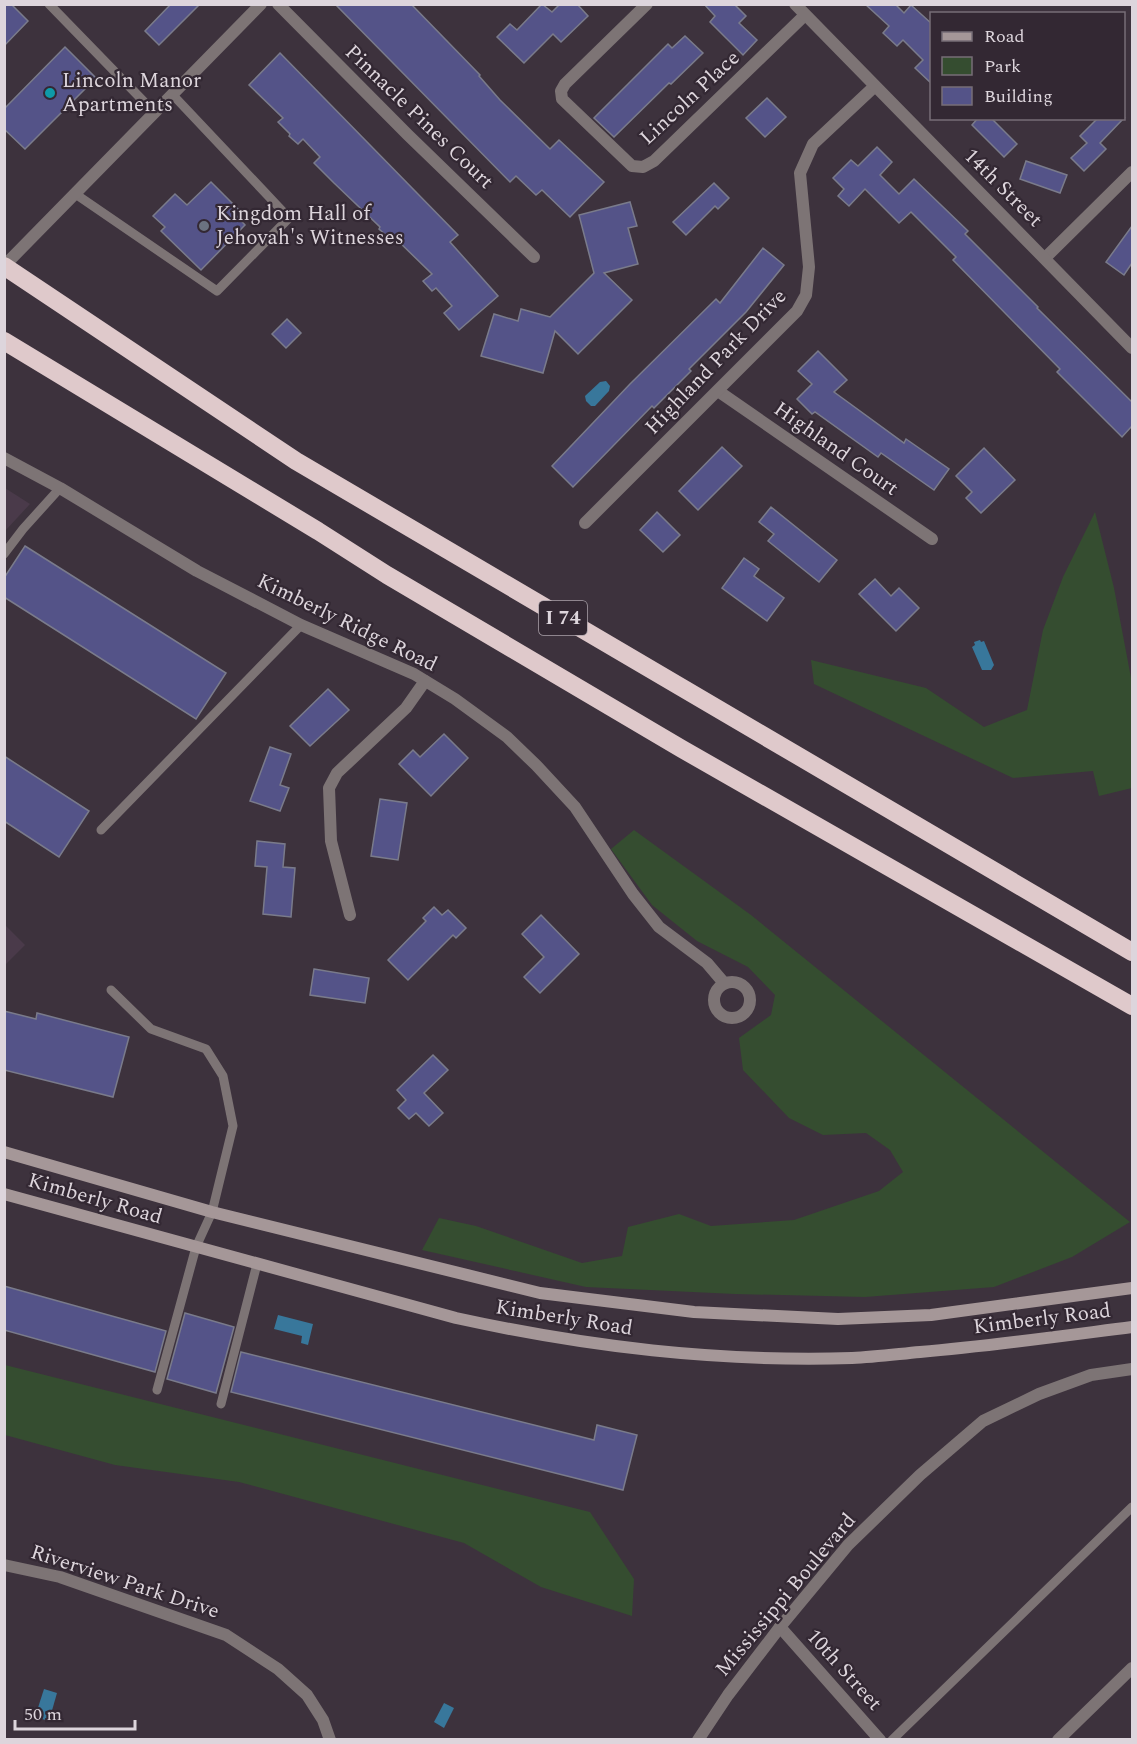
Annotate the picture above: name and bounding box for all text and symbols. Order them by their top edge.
legend [930,12,1125,120]
text: Road [984,23,1025,50]
street label: Pinnacle Pines Court [337,37,501,197]
street label: Lincoln Place [633,43,747,153]
text: Park [984,53,1021,80]
place label: Lincoln Manor Apartments [62,65,201,121]
text: Building [984,83,1053,110]
marker: Lincoln Manor Apartments [43,86,57,100]
street label: 14th Street [956,141,1050,235]
place label: Kingdom Hall of Jehovah's Witnesses [216,198,404,254]
marker: Kingdom Hall of Jehovah's Witnesses [197,219,211,233]
street label: Highland Park Drive [638,282,794,442]
street label: Highland Court [767,394,905,504]
street label: Kimberly Ridge Road [251,565,443,681]
road number: I 74 [539,601,587,635]
street label: Kimberly Road [24,1165,166,1233]
street label: Kimberly Road [493,1291,635,1345]
street label: Kimberly Road [971,1295,1113,1343]
street label: Mississippi Boulevard [708,1506,864,1684]
street label: Riverview Park Drive [26,1536,224,1628]
street label: 10th Street [798,1622,890,1718]
scale bar [15,1693,135,1731]
text: 50 m [24,1701,62,1728]

